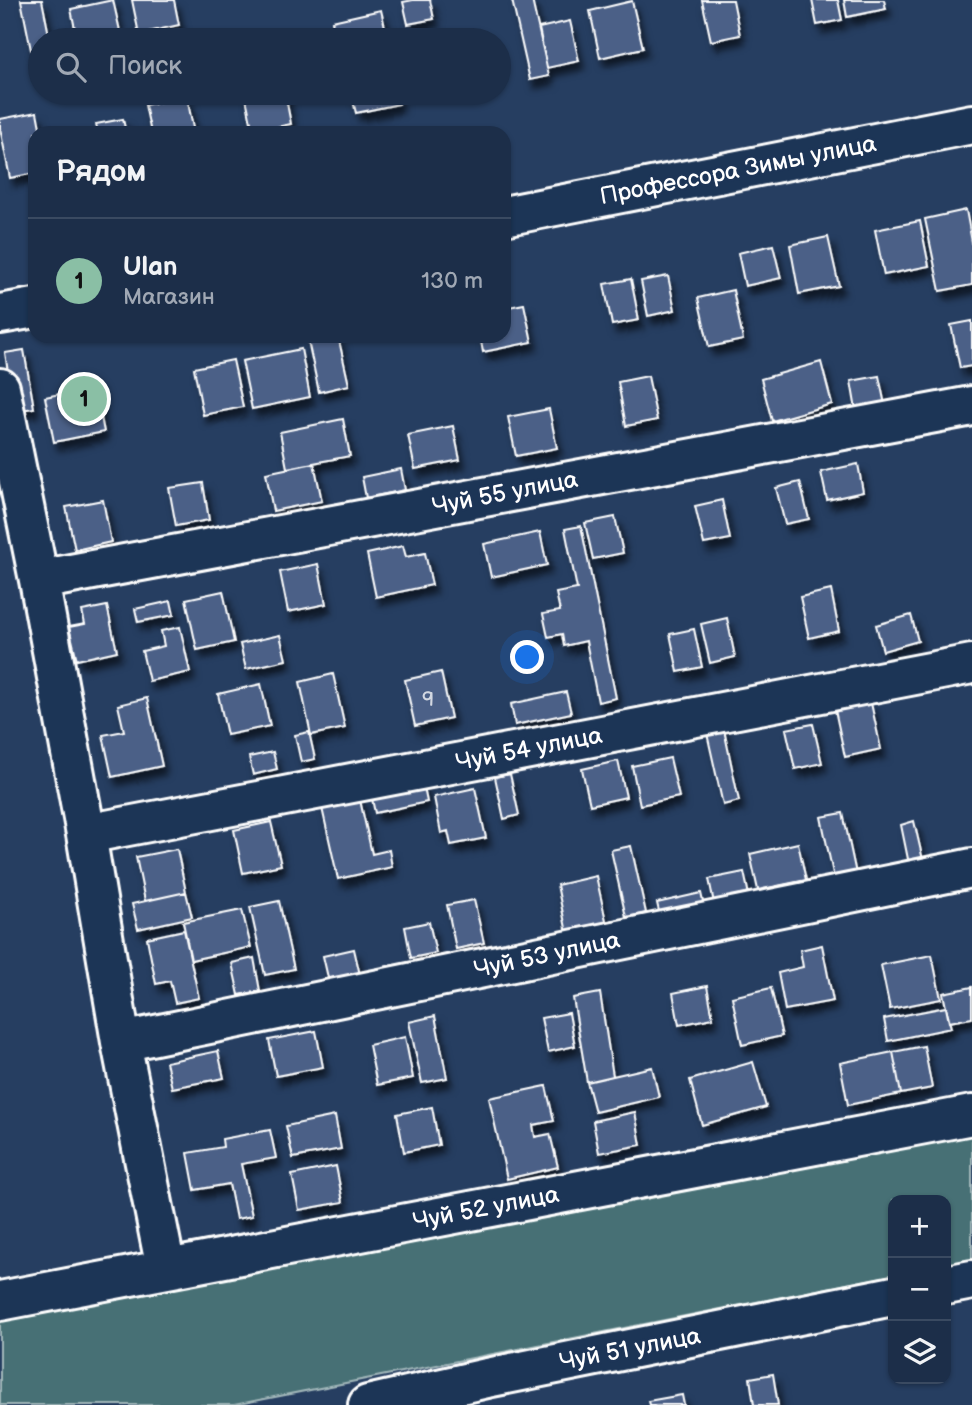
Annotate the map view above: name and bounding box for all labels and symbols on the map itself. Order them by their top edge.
street label: Профессора Зимы улица [597,129,879,211]
pin: 1 [61,373,107,425]
street label: Чуй 55 улица [430,465,580,521]
your location [510,640,544,674]
house number: 9 [422,687,434,712]
street label: Чуй 54 улица [453,721,605,777]
street label: Чуй 53 улица [471,925,623,985]
street label: Чуй 52 улица [411,1180,561,1236]
street label: Чуй 51 улица [557,1321,703,1377]

